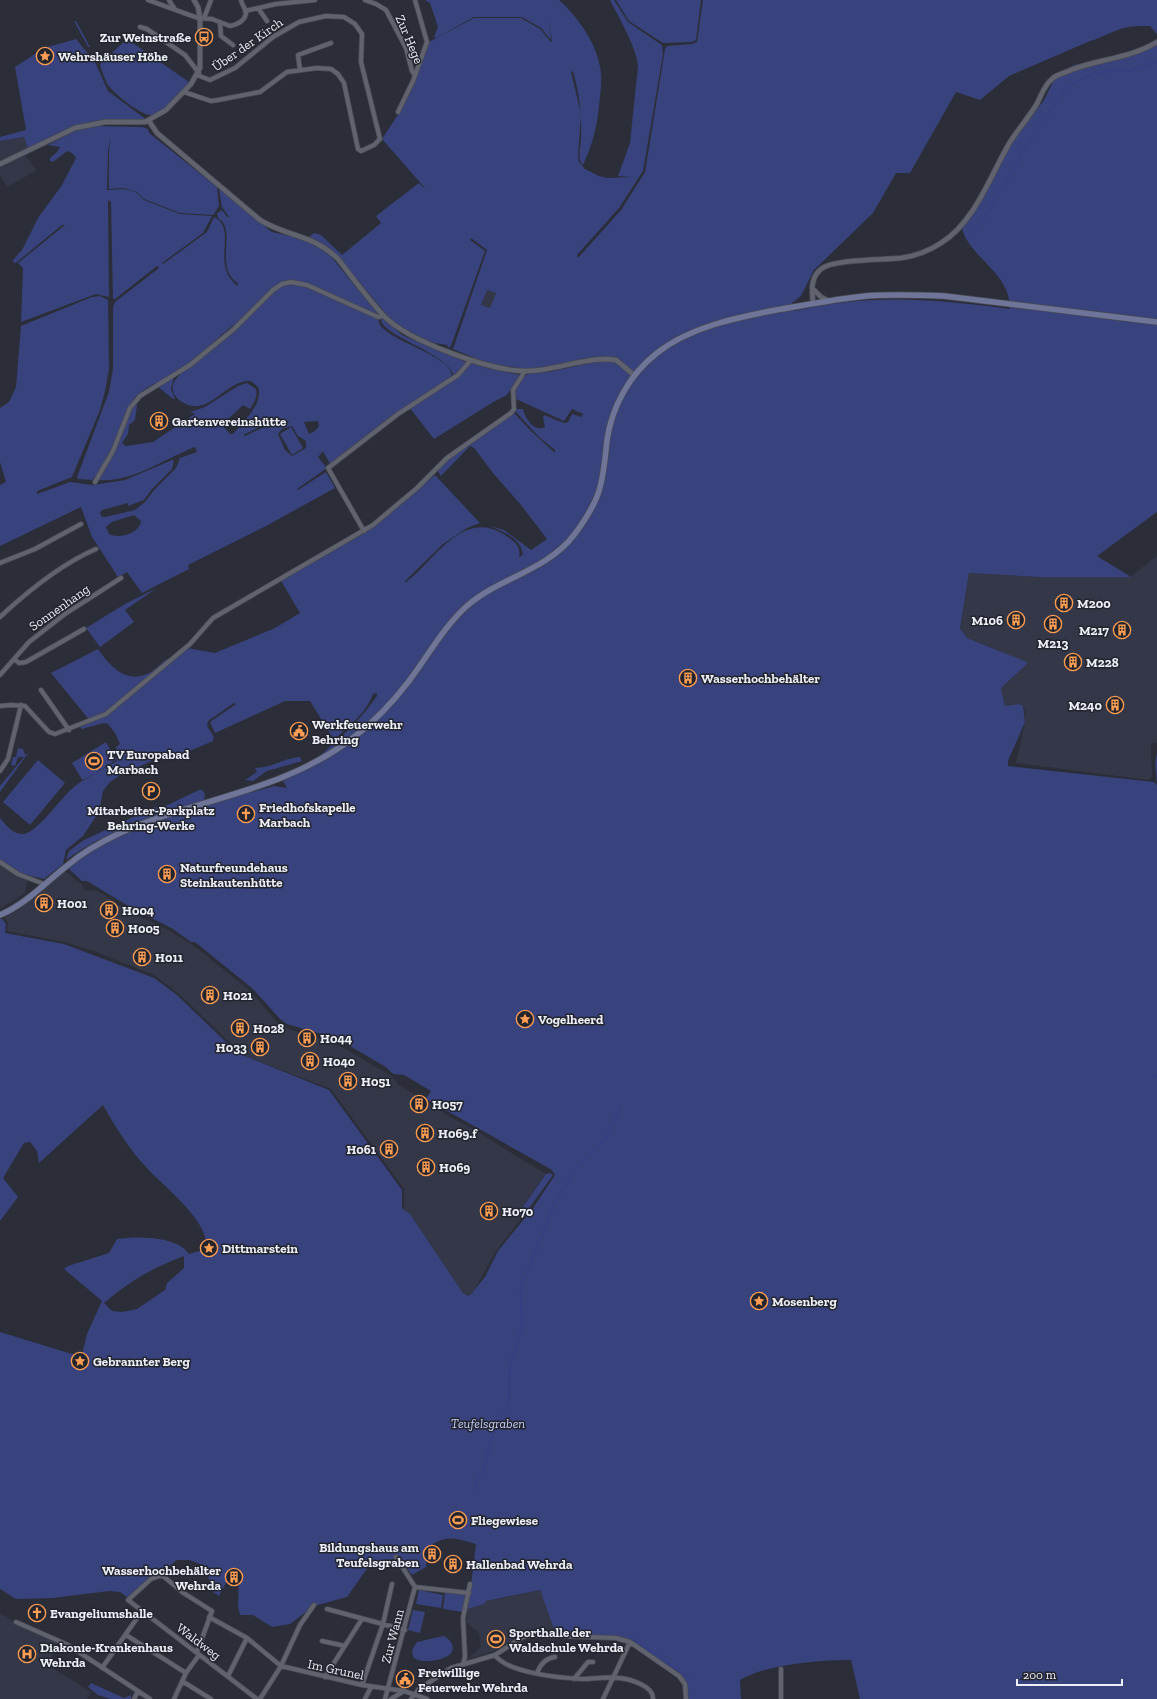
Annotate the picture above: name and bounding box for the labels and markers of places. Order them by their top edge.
bus stop icon: Zur Weinstraße [194,27,214,47]
place label: Zur Weinstraße [100,30,192,45]
place icon: Wehrshäuser Höhe [35,46,55,66]
place label: Wehrshäuser Höhe [58,49,169,64]
building icon: Gartenvereinshütte [149,411,169,431]
place label: Gartenvereinshütte [172,414,287,429]
building icon: M200 [1054,593,1074,613]
place label: M200 [1077,596,1111,611]
building icon: M106 [1006,610,1026,630]
place label: M106 [972,613,1003,628]
building icon: M213 [1043,614,1063,634]
building icon: M217 [1112,620,1132,640]
place label: M217 [1079,623,1110,638]
place label: M213 [1038,636,1068,651]
building icon: M228 [1063,652,1083,672]
place label: M228 [1086,655,1119,670]
building icon: Wasserhochbehälter [678,668,698,688]
place label: Wasserhochbehälter [701,671,820,686]
building icon: M240 [1105,695,1125,715]
place label: M240 [1068,698,1102,713]
place label: Werkfeuerwehr Behring [312,717,403,747]
public building icon: Werkfeuerwehr Behring [289,721,309,741]
place label: TV Europabad Marbach [107,747,190,777]
sports icon: TV Europabad Marbach [84,751,104,771]
parking icon: Mitarbeiter-Parkplatz Behring-Werke [141,781,161,801]
place label: Friedhofskapelle Marbach [259,800,356,830]
place label: Mitarbeiter-Parkplatz Behring-Werke [87,803,215,833]
church icon: Friedhofskapelle Marbach [236,804,256,824]
place label: Naturfreundehaus Steinkautenhütte [180,860,288,890]
building icon: Naturfreundehaus Steinkautenhütte [157,864,177,884]
building icon: H001 [34,893,54,913]
place label: H001 [57,896,88,911]
building icon: H004 [99,900,119,920]
place label: H004 [122,903,155,918]
building icon: H005 [105,918,125,938]
place label: H005 [128,921,160,936]
building icon: H011 [132,947,152,967]
place label: H011 [155,950,184,965]
building icon: H021 [200,985,220,1005]
place label: H021 [223,988,253,1003]
place icon: Vogelheerd [515,1009,535,1029]
place label: Vogelheerd [538,1012,604,1027]
building icon: H028 [230,1018,250,1038]
place label: H028 [253,1021,284,1036]
building icon: H044 [297,1028,317,1048]
place label: H044 [320,1031,353,1046]
building icon: H033 [250,1037,270,1057]
place label: H033 [216,1040,247,1055]
building icon: H040 [300,1051,320,1071]
place label: H040 [323,1054,356,1069]
building icon: H051 [338,1071,358,1091]
place label: H051 [361,1074,391,1089]
building icon: H057 [409,1094,429,1114]
place label: H057 [432,1097,463,1112]
building icon: H069.f [415,1123,435,1143]
place label: H069.f [438,1126,478,1141]
building icon: H061 [379,1139,399,1159]
place label: H061 [346,1142,377,1157]
building icon: H069 [416,1157,436,1177]
place label: H069 [439,1160,470,1175]
building icon: H070 [479,1201,499,1221]
place label: H070 [502,1204,534,1219]
place icon: Dittmarstein [199,1238,219,1258]
place label: Dittmarstein [222,1241,298,1256]
place icon: Mosenberg [749,1291,769,1311]
place label: Mosenberg [772,1294,837,1309]
place icon: Gebrannter Berg [70,1351,90,1371]
place label: Gebrannter Berg [93,1354,191,1369]
sports icon: Fliegewiese [448,1510,468,1530]
place label: Fliegewiese [471,1513,539,1528]
place label: Bildungshaus am Teufelsgraben [319,1540,420,1570]
building icon: Bildungshaus am Teufelsgraben [422,1544,442,1564]
building icon: Hallenbad Wehrda [443,1554,463,1574]
place label: Hallenbad Wehrda [466,1557,573,1572]
place label: Wasserhochbehälter Wehrda [102,1563,221,1593]
building icon: Wasserhochbehälter Wehrda [224,1567,244,1587]
church icon: Evangeliumshalle [27,1603,47,1623]
place label: Evangeliumshalle [50,1606,154,1621]
place label: Sporthalle der Waldschule Wehrda [509,1625,624,1655]
sports icon: Sporthalle der Waldschule Wehrda [486,1629,506,1649]
place label: Diakonie-Krankenhaus Wehrda [40,1640,173,1670]
hospital icon: Diakonie-Krankenhaus Wehrda [17,1644,37,1664]
place label: Freiwillige Feuerwehr Wehrda [418,1665,528,1695]
public building icon: Freiwillige Feuerwehr Wehrda [395,1669,415,1689]

